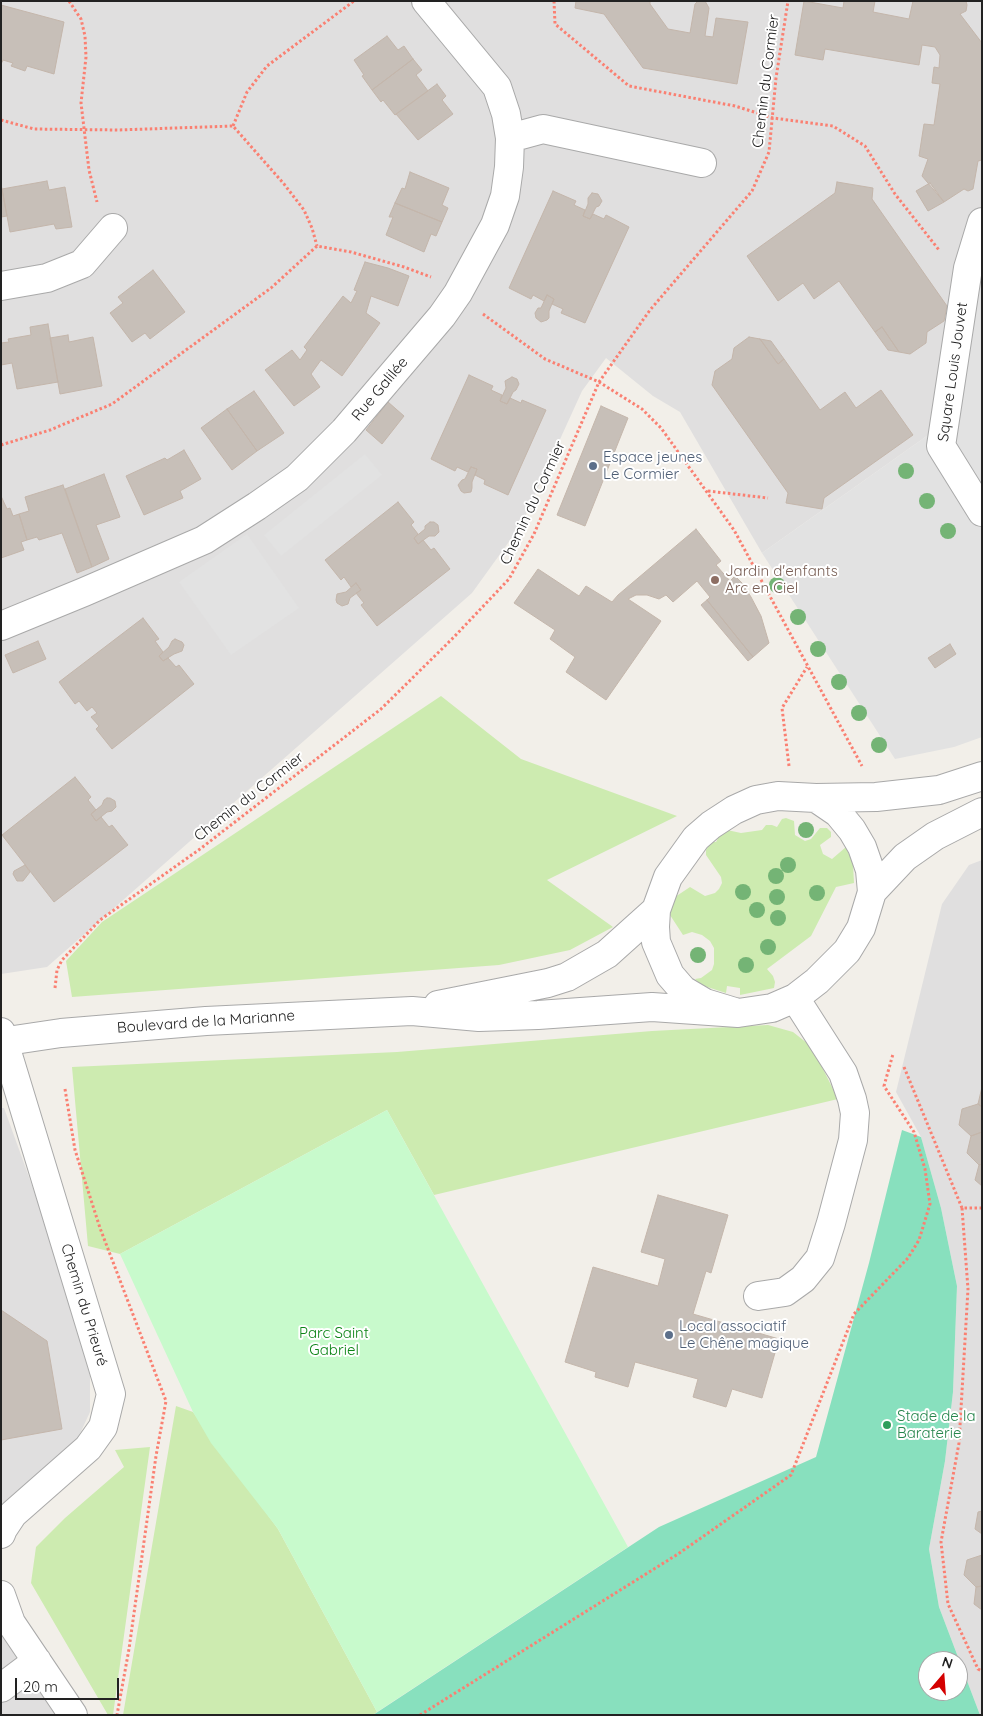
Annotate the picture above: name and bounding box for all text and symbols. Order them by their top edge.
street label: Chemin du Cormier [749,13,783,149]
street label: Square Louis Jouvet [934,301,972,443]
street label: Rue Galilée [348,353,412,425]
street label: Chemin du Cormier [496,438,570,568]
place label: Espace jeunes Le Cormier [603,448,702,483]
marker: Espace jeunes Le Cormier [587,460,599,472]
place label: Jardin d'enfants Arc en Ciel [725,562,838,597]
marker: Jardin d'enfants Arc en Ciel [709,574,721,586]
street label: Chemin du Cormier [191,749,307,845]
street label: Boulevard de la Marianne [116,1007,296,1037]
street label: Chemin du Prieuré [57,1242,111,1368]
place label: Local associatif Le Chêne magique [679,1317,809,1352]
park label: Parc Saint Gabriel [299,1324,369,1359]
marker: Local associatif Le Chêne magique [663,1329,675,1341]
place label: Stade de la Baraterie [897,1407,975,1442]
marker: Stade de la Baraterie [881,1419,893,1431]
north arrow [918,1651,968,1701]
text: N [940,1653,955,1673]
scale bar [18,1668,121,1700]
text: 20 m [23,1677,58,1696]

